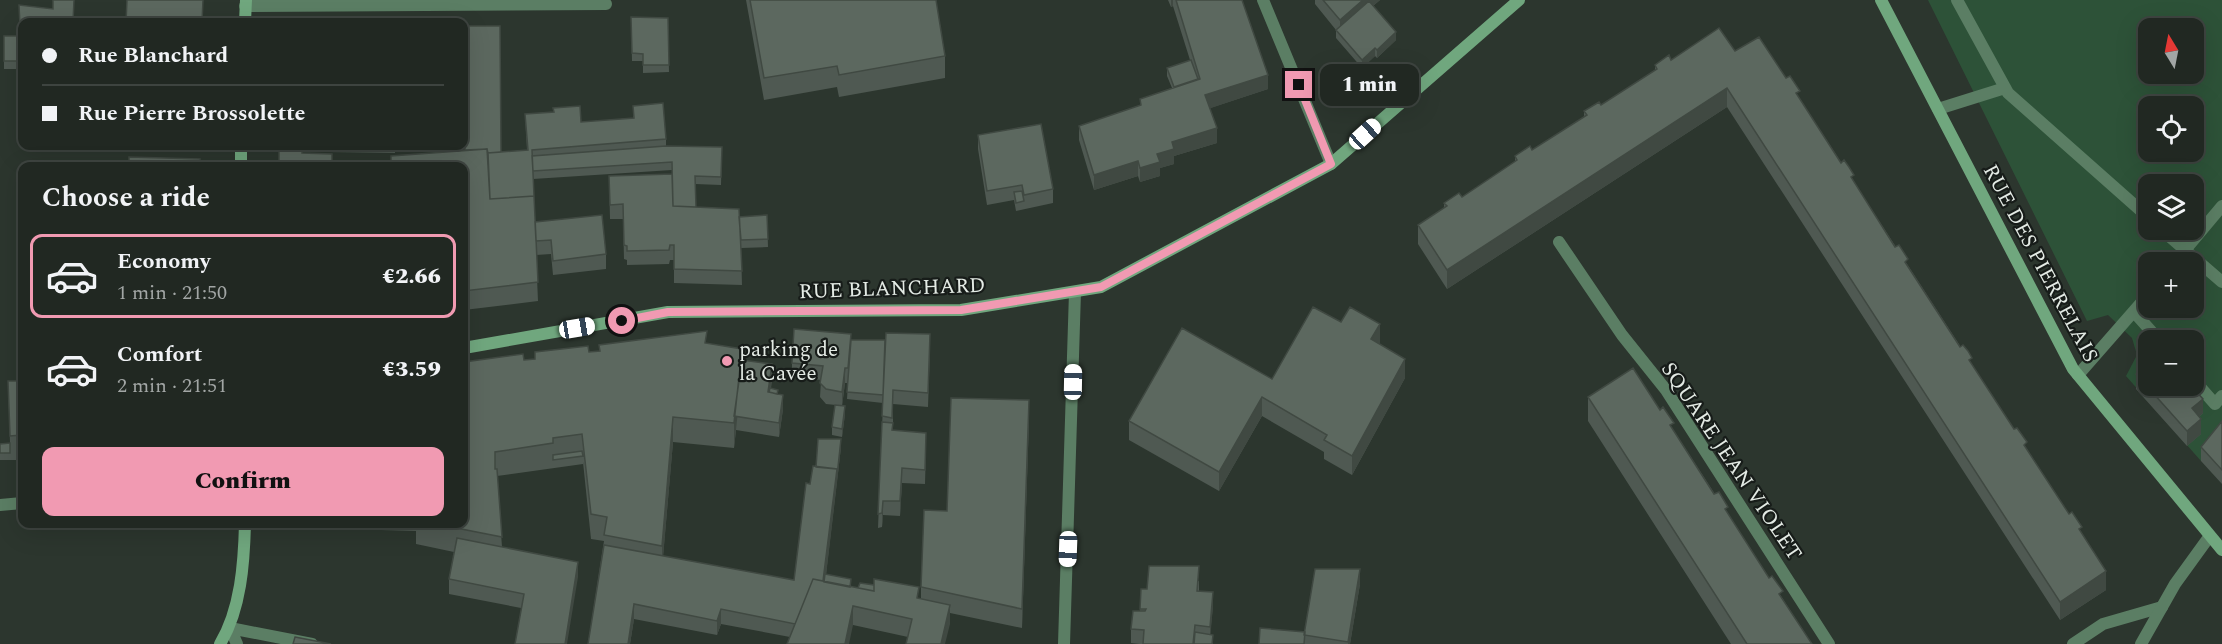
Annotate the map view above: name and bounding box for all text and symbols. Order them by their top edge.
north arrow [2138,18,2204,84]
map controls [2138,18,2204,396]
text: Rue Blanchard [78,39,228,72]
callout: 1 min [1320,64,1419,106]
text: 1 min [1342,70,1397,100]
route end [1285,71,1312,98]
button: locate [2138,96,2204,162]
text: Rue Pierre Brossolette [78,97,305,130]
car [1346,115,1384,153]
street label: RUE DES PIERRELAIS [1974,159,2106,368]
button: layers [2138,174,2204,240]
text: Choose a ride [42,177,210,219]
text: Economy [117,245,210,278]
icon: car [45,249,99,303]
button: + [2138,252,2204,318]
text: €2.66 [382,260,441,293]
street label: RUE BLANCHARD [798,270,986,308]
text: 1 min · 21:50 [117,278,227,308]
route start [608,307,635,334]
car [558,316,596,340]
button: − [2138,330,2204,396]
place label: parking de la Cavée [739,334,838,390]
text: Comfort [117,338,202,371]
icon: car [45,342,99,396]
text: €3.59 [382,353,441,386]
marker: parking de la Cavée [720,354,734,368]
street label: SQUARE JEAN VIOLET [1653,356,1810,567]
car [1064,364,1082,400]
text: 2 min · 21:51 [117,371,227,401]
button: Confirm [42,447,444,516]
car [1058,531,1078,567]

